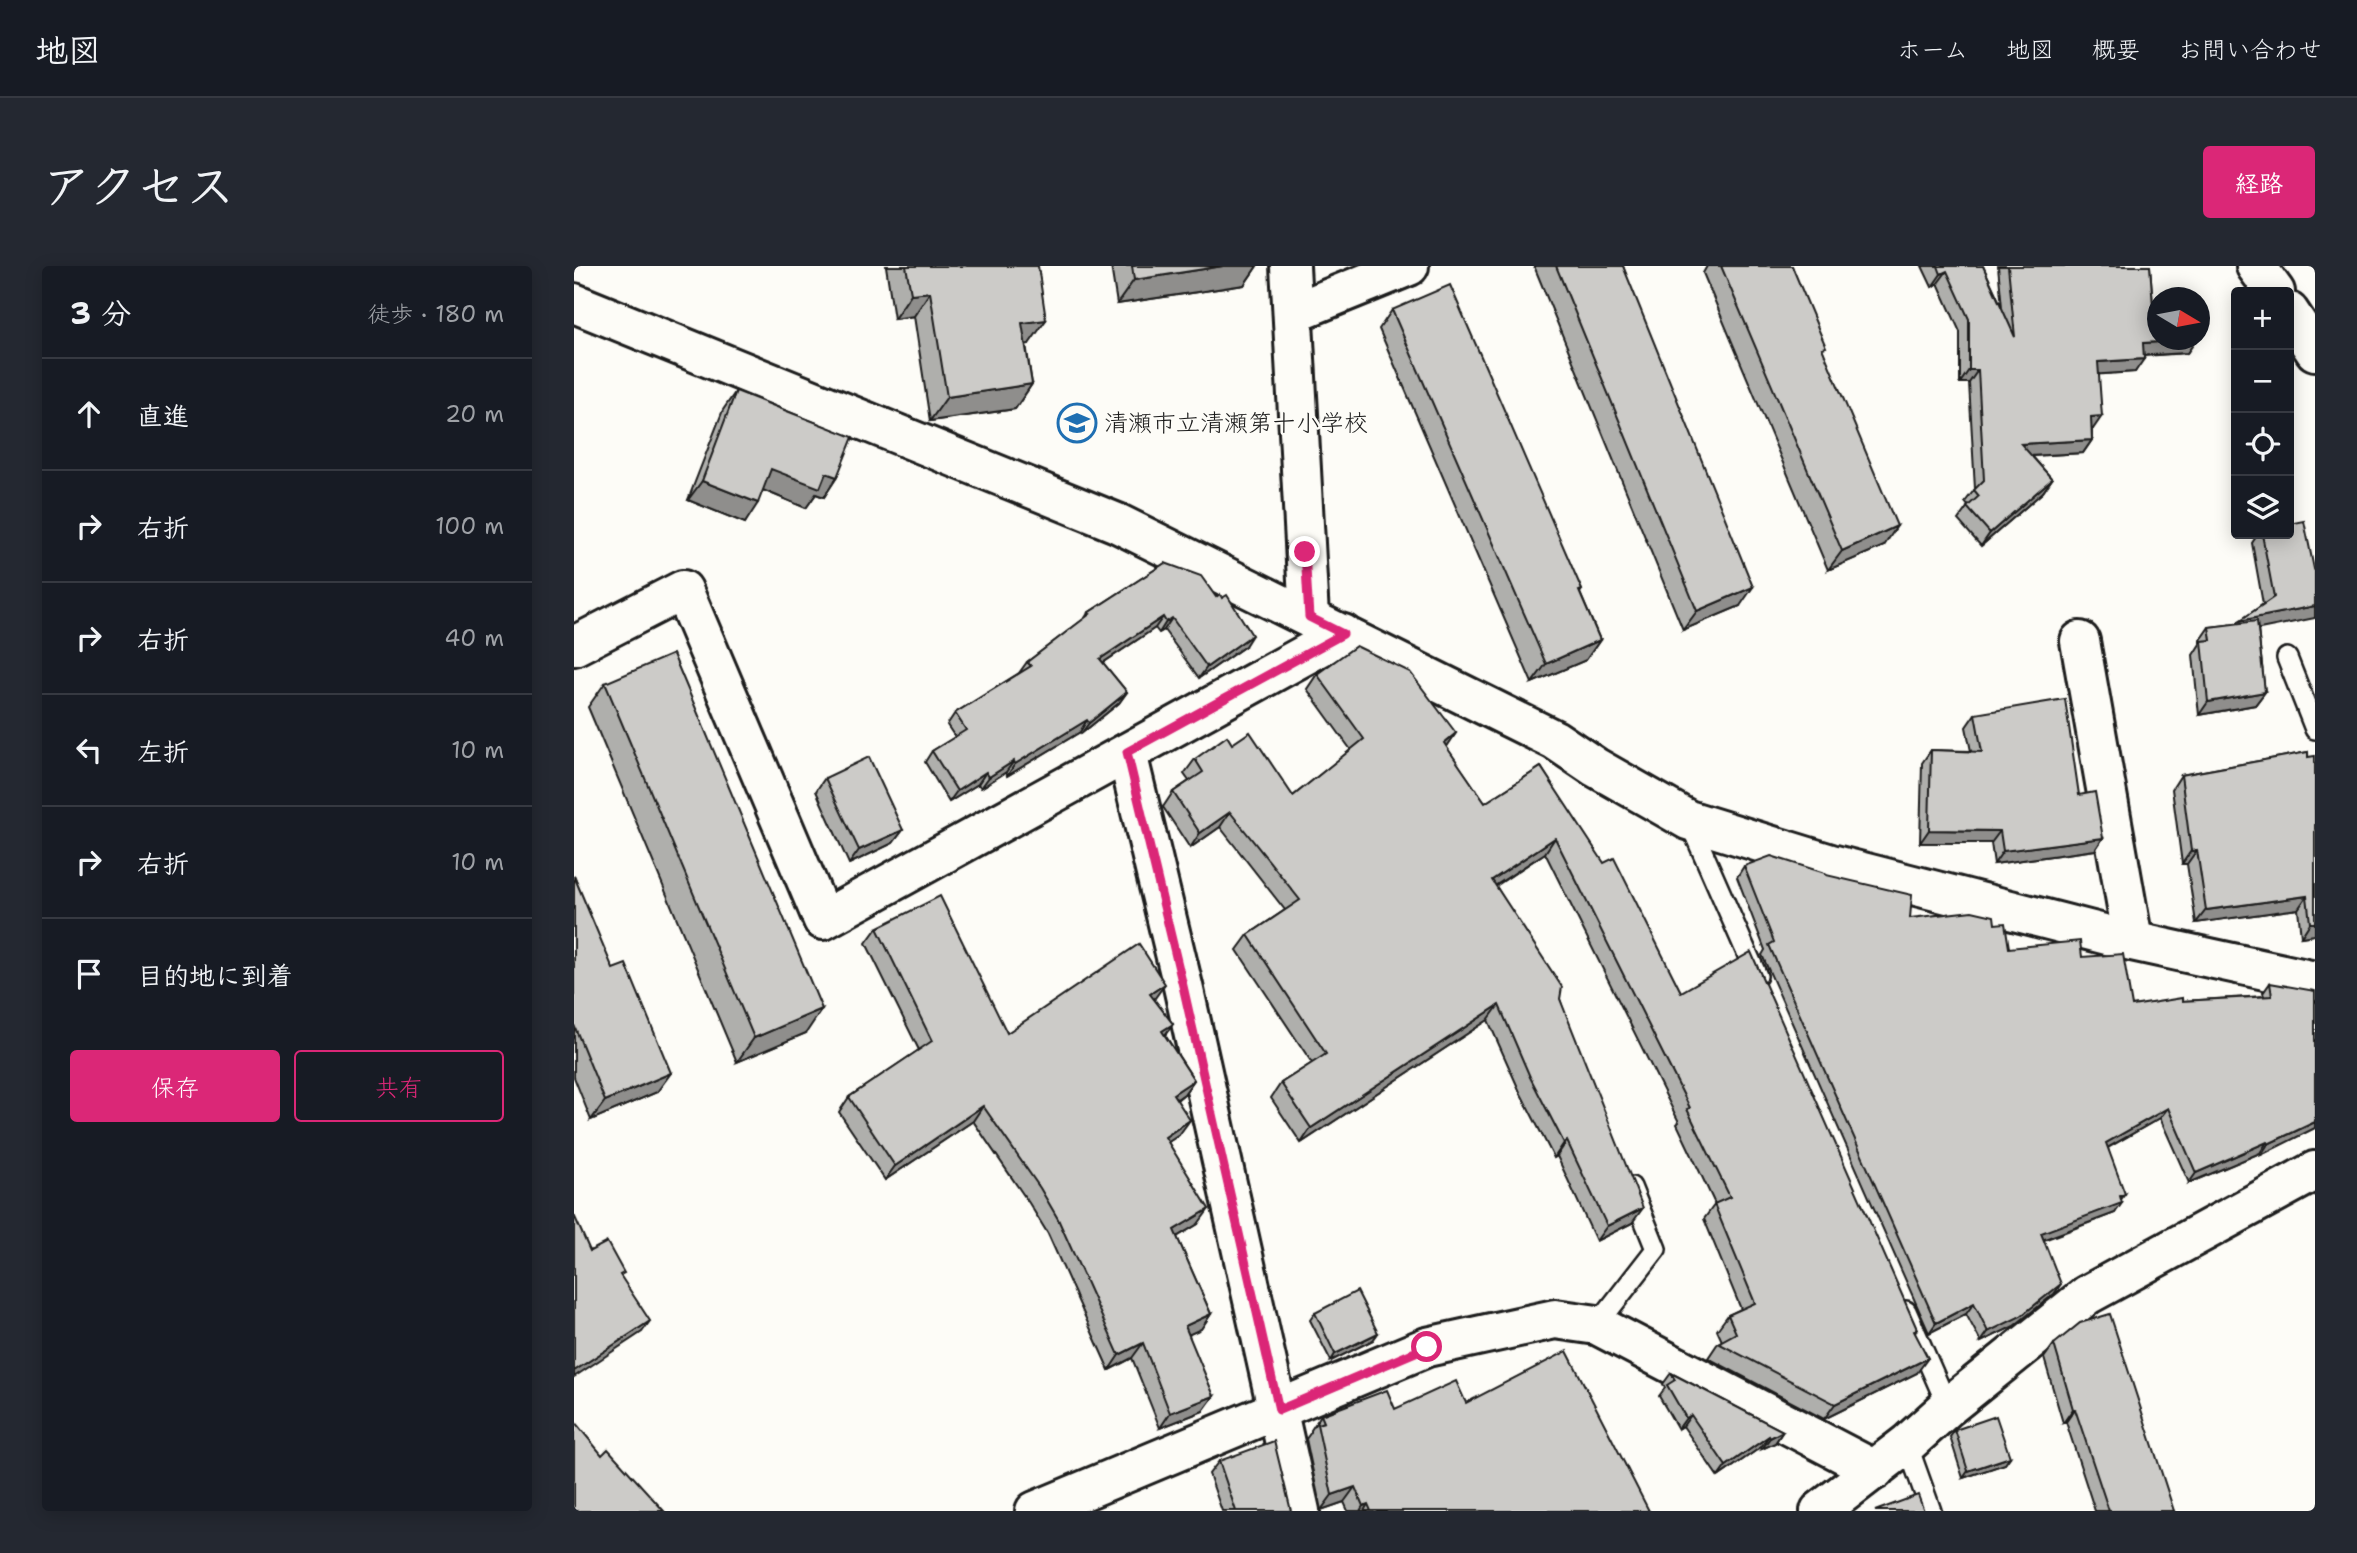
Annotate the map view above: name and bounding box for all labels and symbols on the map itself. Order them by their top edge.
north arrow [2147,287,2210,350]
school or university icon: 清瀬市立清瀬第十小学校 [1056,402,1098,444]
place label: 清瀬市立清瀬第十小学校 [1104,407,1368,439]
route end [1289,536,1320,567]
route start [1411,1331,1442,1362]

